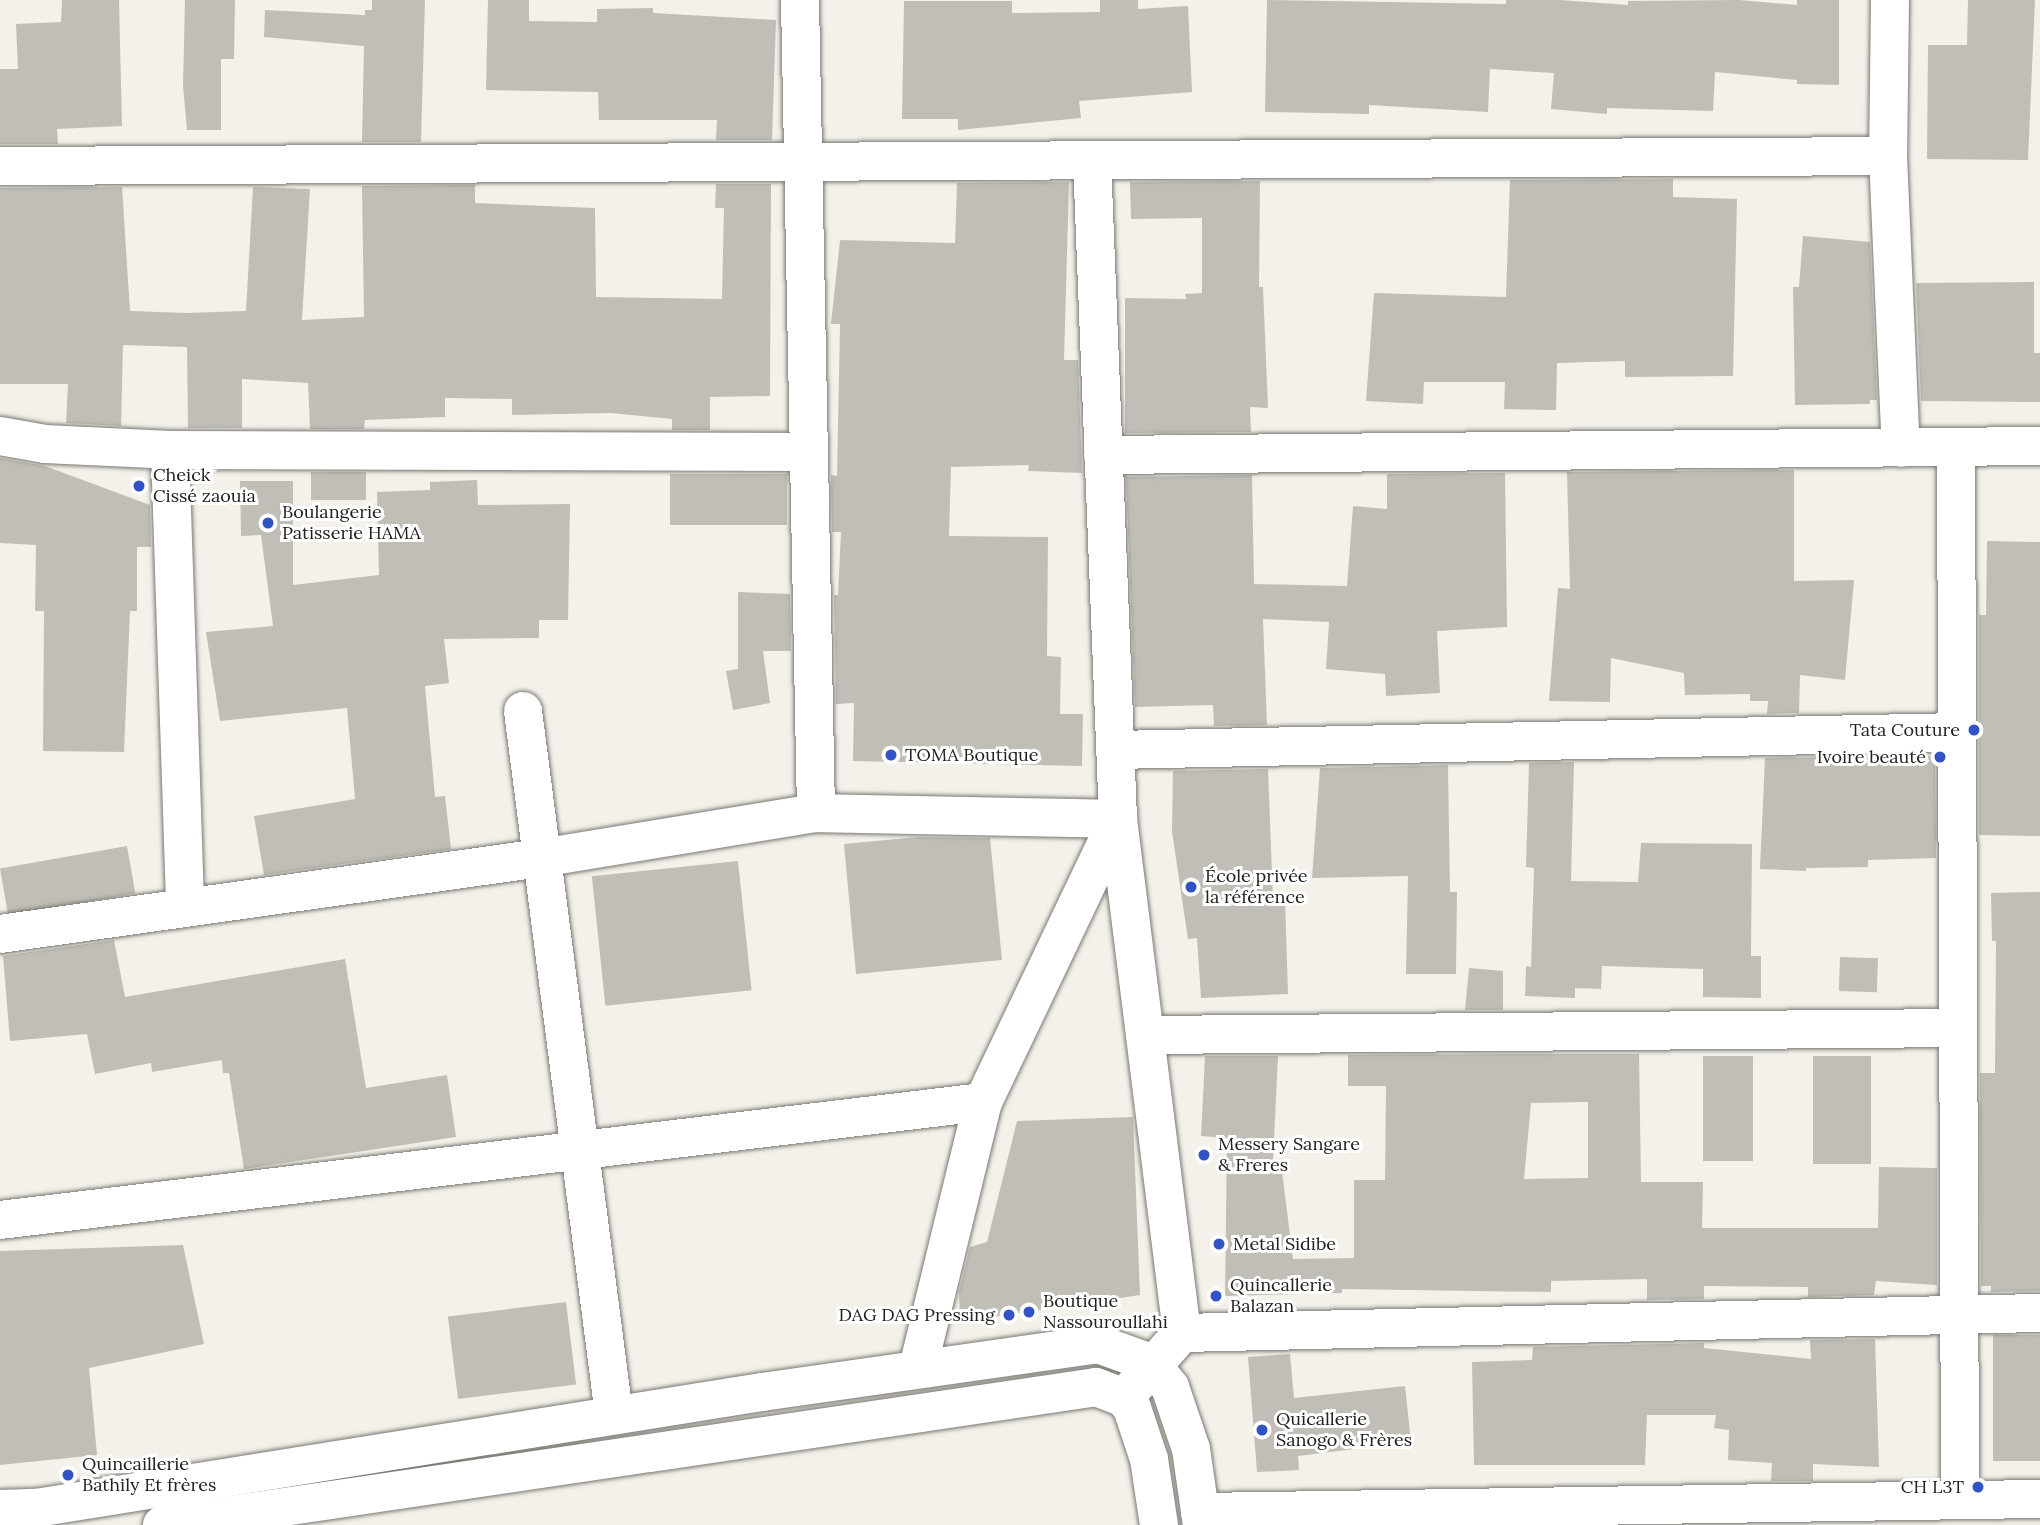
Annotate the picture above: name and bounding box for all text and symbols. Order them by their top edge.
place label: Cheick Cissé zaouia [153,465,256,508]
marker: Cheick Cissé zaouia [131,478,147,494]
place label: Boulangerie Patisserie HAMA [282,502,421,544]
marker: Boulangerie Patisserie HAMA [260,515,276,531]
place label: Tata Couture [1850,719,1960,741]
marker: Tata Couture [1966,722,1982,738]
place label: TOMA Boutique [905,744,1039,766]
place label: Ivoire beauté [1817,746,1926,768]
marker: TOMA Boutique [883,747,899,763]
marker: Ivoire beauté [1932,749,1948,765]
place label: École privée la référence [1205,866,1308,908]
marker: École privée la référence [1183,879,1199,895]
place label: Messery Sangare & Freres [1218,1134,1360,1176]
marker: Messery Sangare & Freres [1196,1147,1212,1163]
place label: Metal Sidibe [1233,1233,1336,1255]
marker: Metal Sidibe [1211,1236,1227,1252]
place label: Quincallerie Balazan [1230,1275,1332,1318]
marker: Quincallerie Balazan [1208,1288,1224,1304]
place label: Boutique Nassouroullahi [1043,1291,1168,1334]
place label: DAG DAG Pressing [839,1304,995,1326]
marker: Boutique Nassouroullahi [1021,1304,1037,1320]
marker: DAG DAG Pressing [1001,1307,1017,1323]
place label: Quicallerie Sanogo & Frères [1276,1409,1412,1452]
marker: Quicallerie Sanogo & Frères [1254,1422,1270,1438]
place label: Quincaillerie Bathily Et frères [82,1454,216,1496]
marker: Quincaillerie Bathily Et frères [60,1467,76,1483]
place label: CH L3T [1901,1476,1964,1498]
marker: CH L3T [1970,1479,1986,1495]

